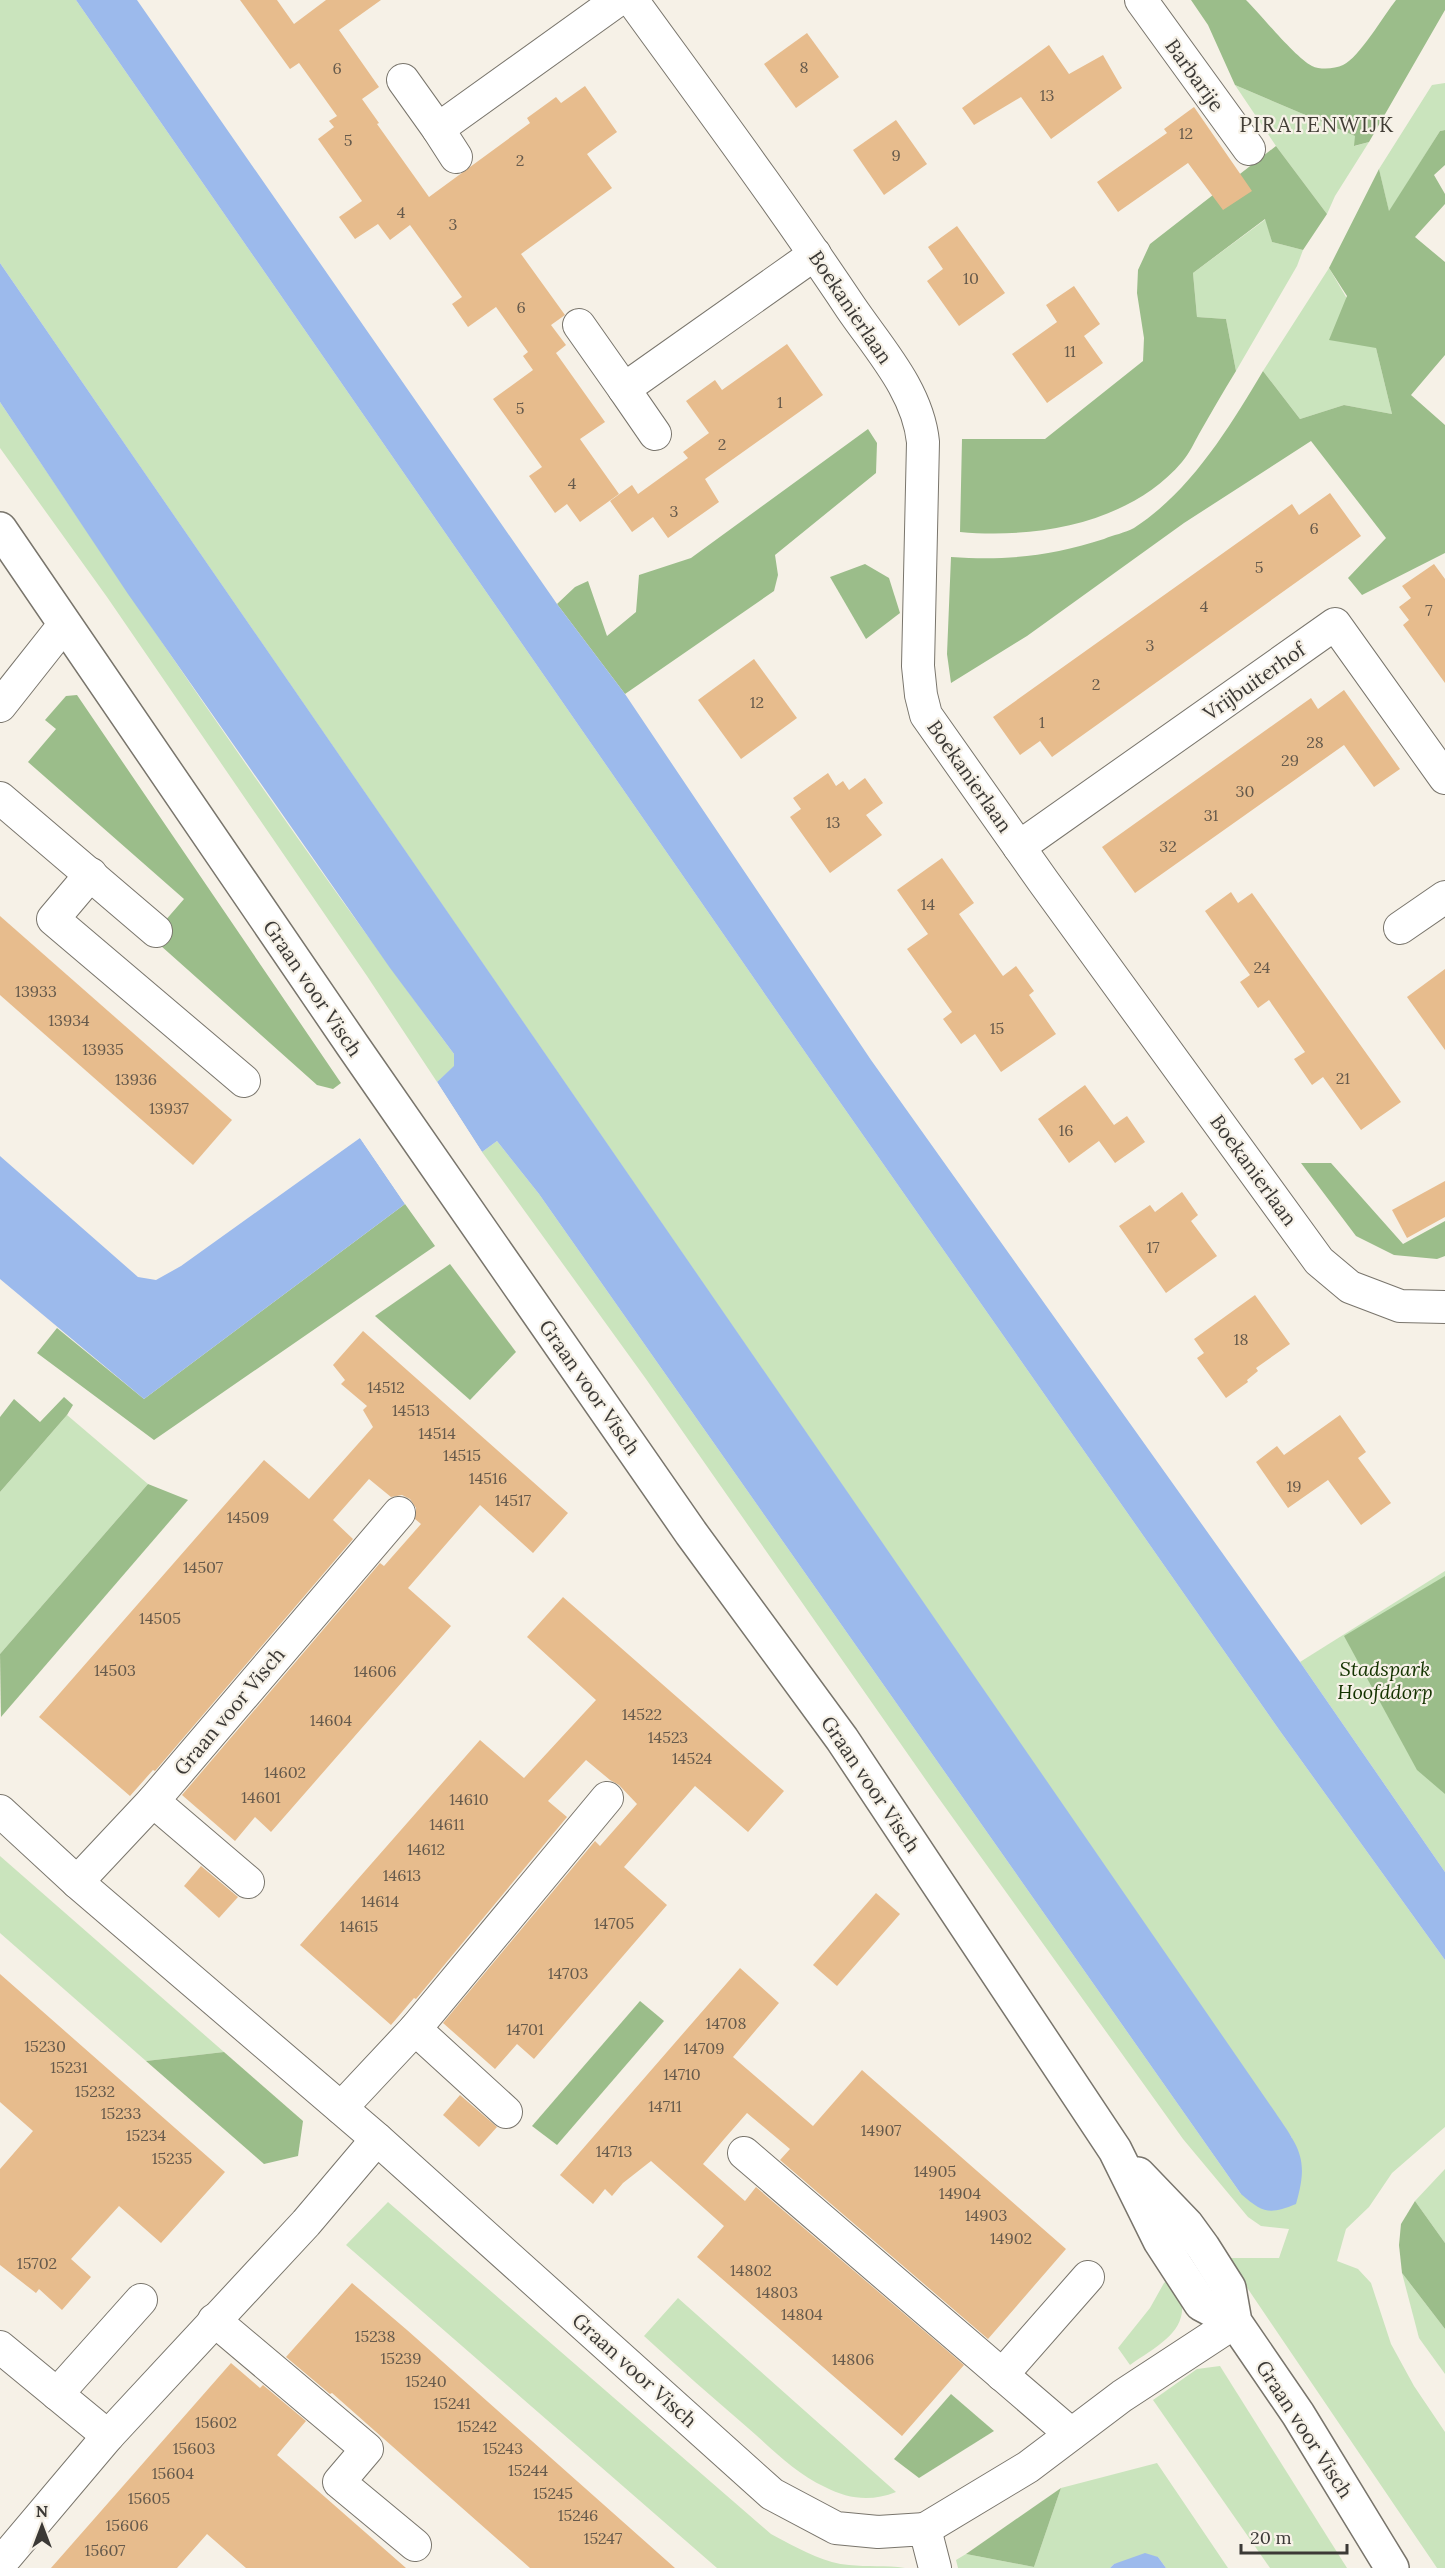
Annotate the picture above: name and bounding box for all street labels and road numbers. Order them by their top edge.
street label: Barbarije [1160,34,1230,116]
street label: Boekanierlaan [804,246,898,368]
street label: Vrijbuiterhof [1197,636,1311,726]
street label: Boekanierlaan [922,715,1018,837]
street label: Graan voor Visch [258,915,368,1061]
street label: Boekanierlaan [1205,1109,1303,1231]
street label: Graan voor Visch [534,1315,646,1459]
street label: Graan voor Visch [168,1642,290,1780]
street label: Graan voor Visch [816,1711,926,1857]
street label: Graan voor Visch [567,2307,703,2433]
street label: Graan voor Visch [1251,2355,1359,2503]

